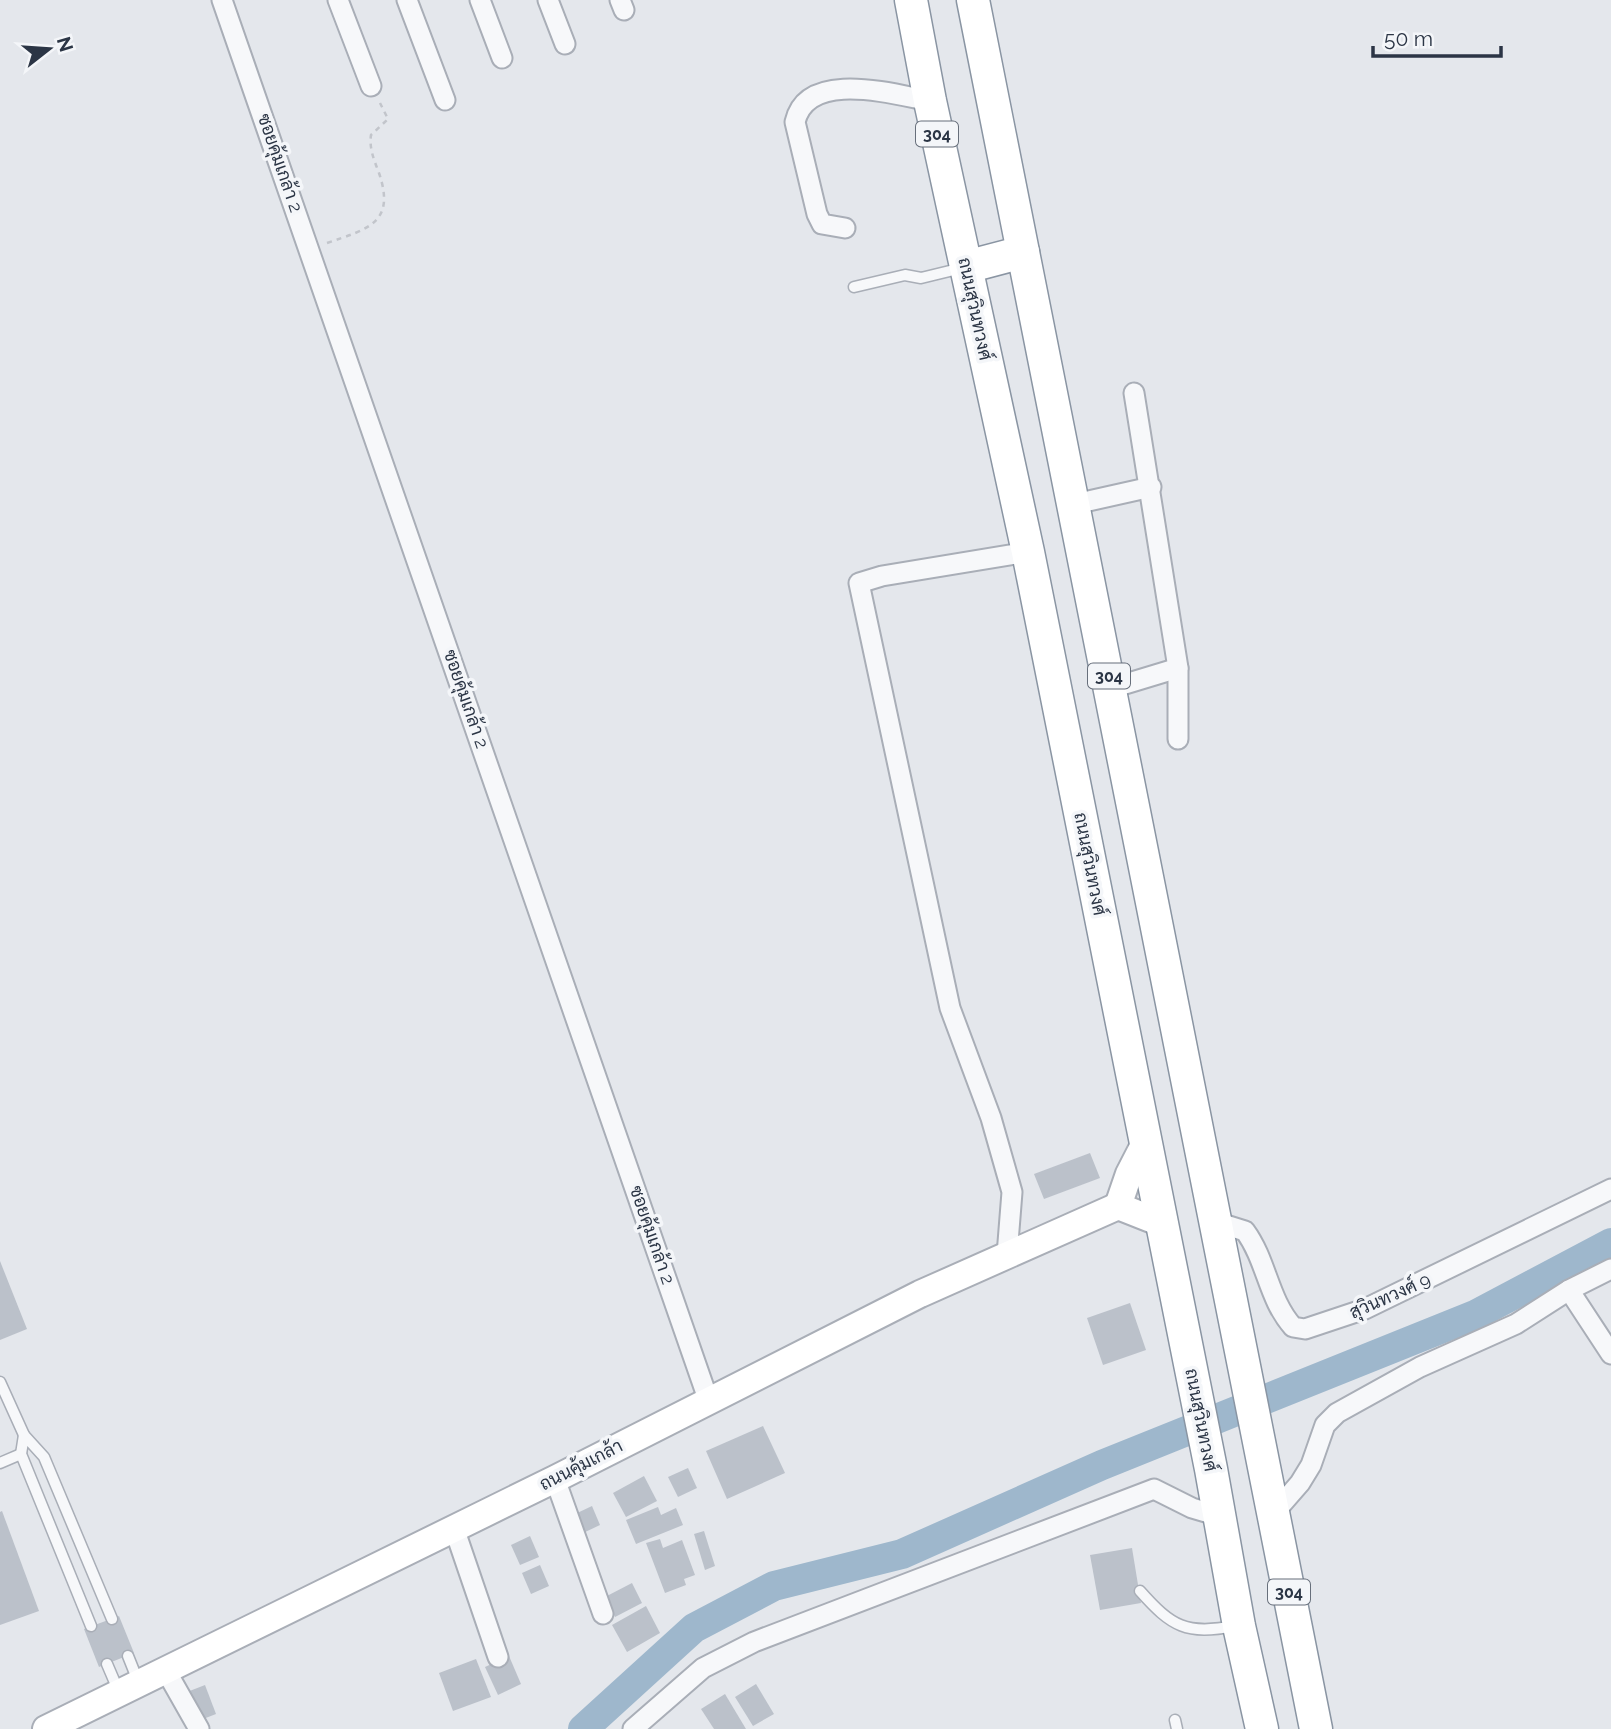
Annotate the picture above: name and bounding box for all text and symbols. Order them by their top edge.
north arrow [14,14,84,84]
scale bar [1373,14,1501,58]
text: 50 m [1384,26,1433,51]
text: N [53,34,78,54]
street label: ซอยคุ้มเกล้า 2 [252,110,308,216]
road number: 304 [916,122,958,146]
street label: ถนนสุวินทวงศ์ [952,255,999,363]
street label: ซอยคุ้มเกล้า 2 [438,646,494,752]
road number: 304 [1088,664,1130,688]
street label: ถนนสุวินทวงศ์ [1068,810,1113,918]
street label: ซอยคุ้มเกล้า 2 [624,1182,680,1288]
street label: สุวินทวงศ์ 9 [1345,1267,1434,1325]
street label: ถนนสุวินทวงศ์ [1179,1366,1224,1474]
street label: ถนนคุ้มเกล้า [535,1434,627,1496]
road number: 304 [1268,1580,1310,1604]

